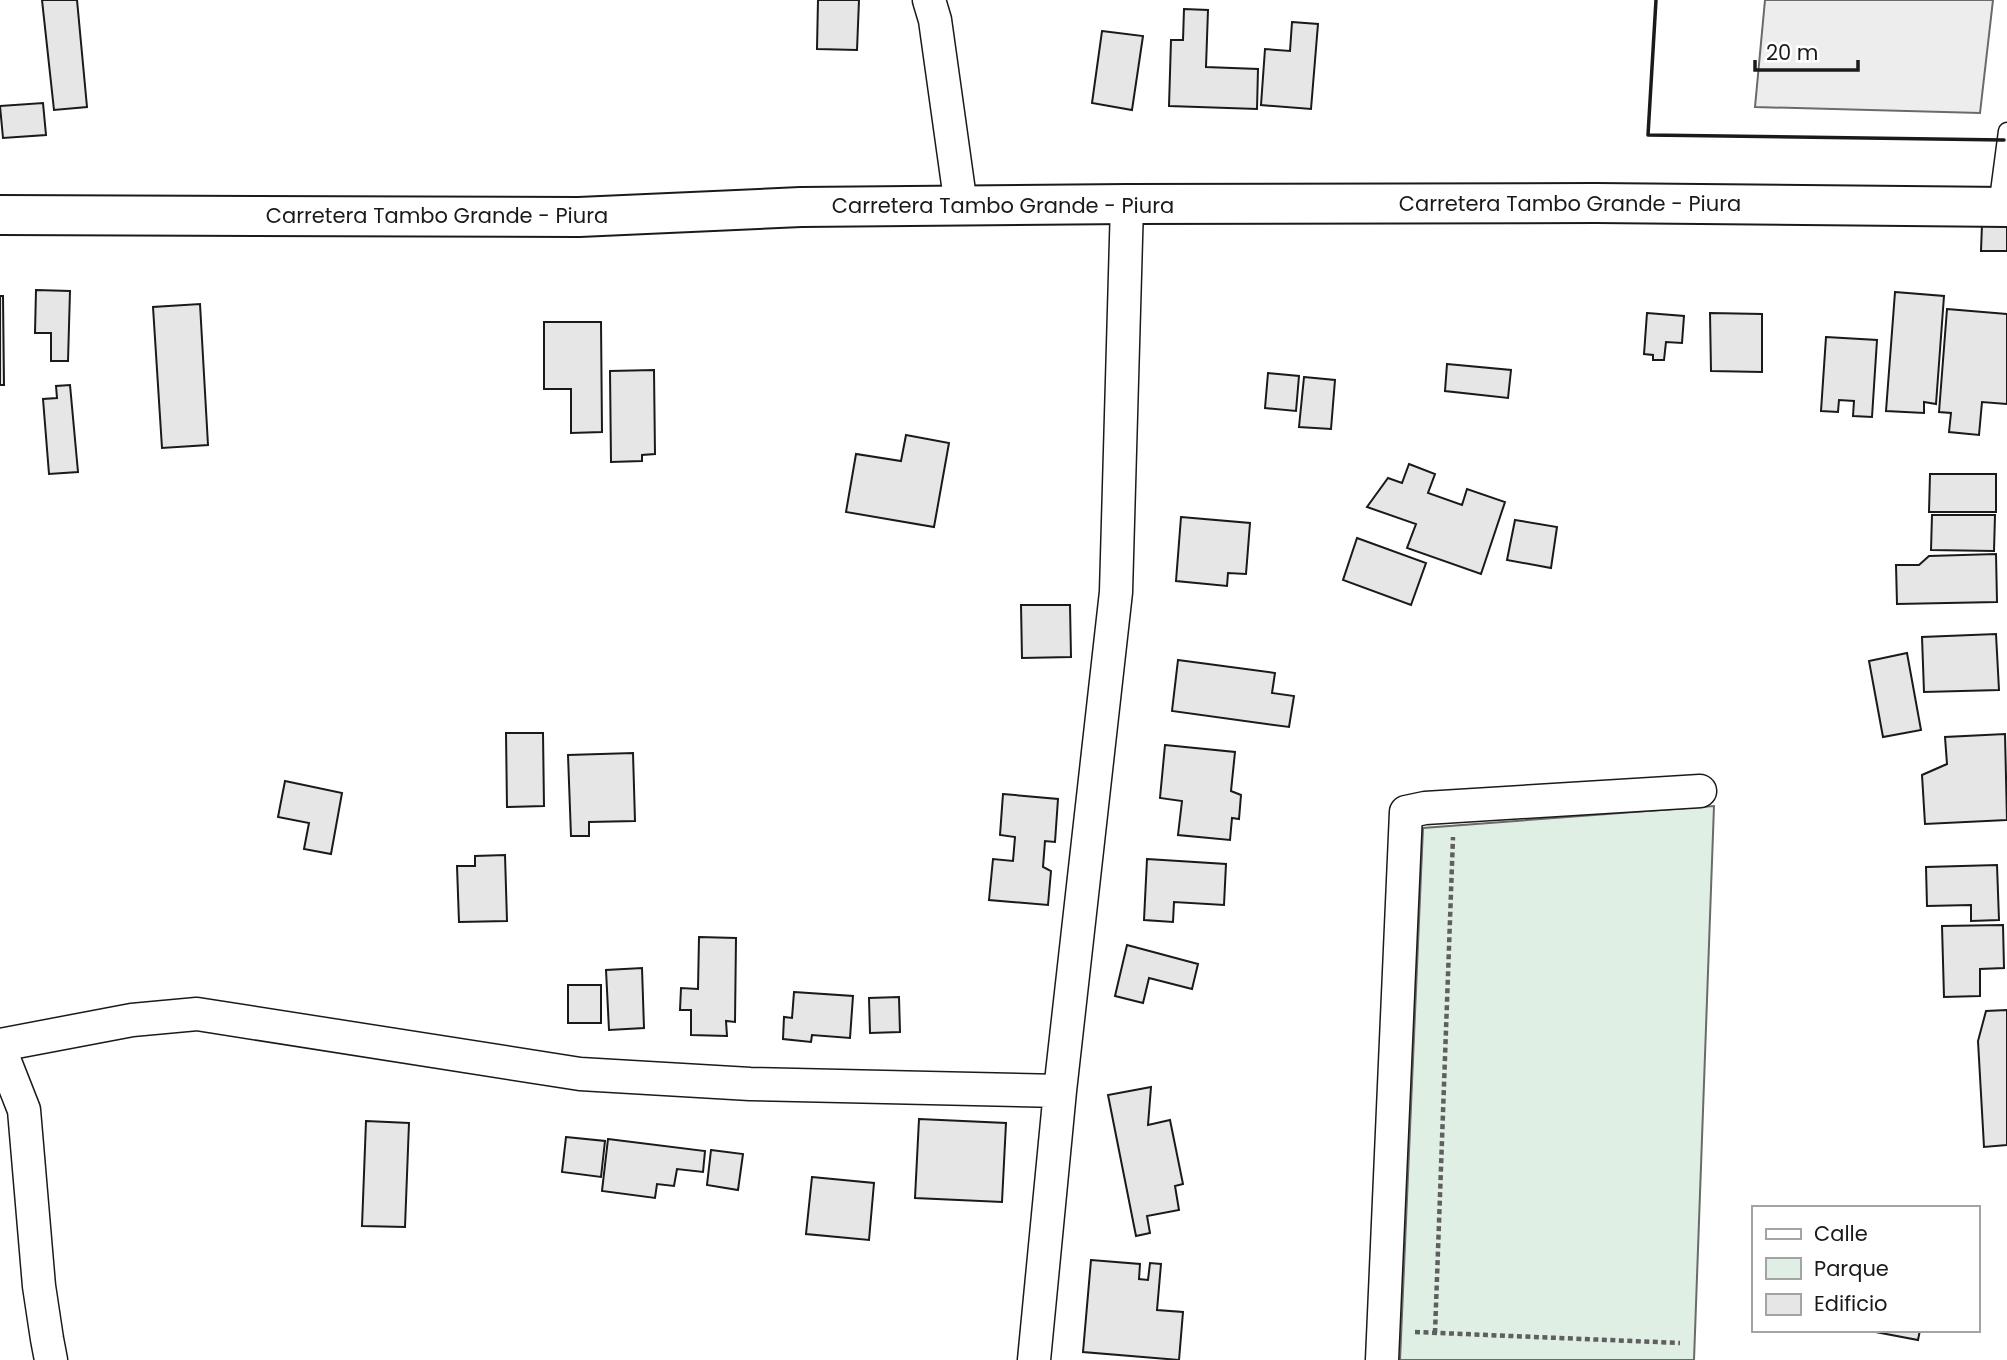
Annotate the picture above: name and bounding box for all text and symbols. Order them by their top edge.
scale bar [1755,28,1858,72]
text: 20 m [1766,38,1819,67]
street label: Carretera Tambo Grande - Piura [1399,189,1741,218]
street label: Carretera Tambo Grande - Piura [832,191,1174,220]
street label: Carretera Tambo Grande - Piura [266,201,608,230]
legend [1752,1206,1979,1332]
text: Calle [1814,1219,1868,1248]
text: Parque [1814,1254,1889,1283]
text: Edificio [1814,1289,1888,1318]

